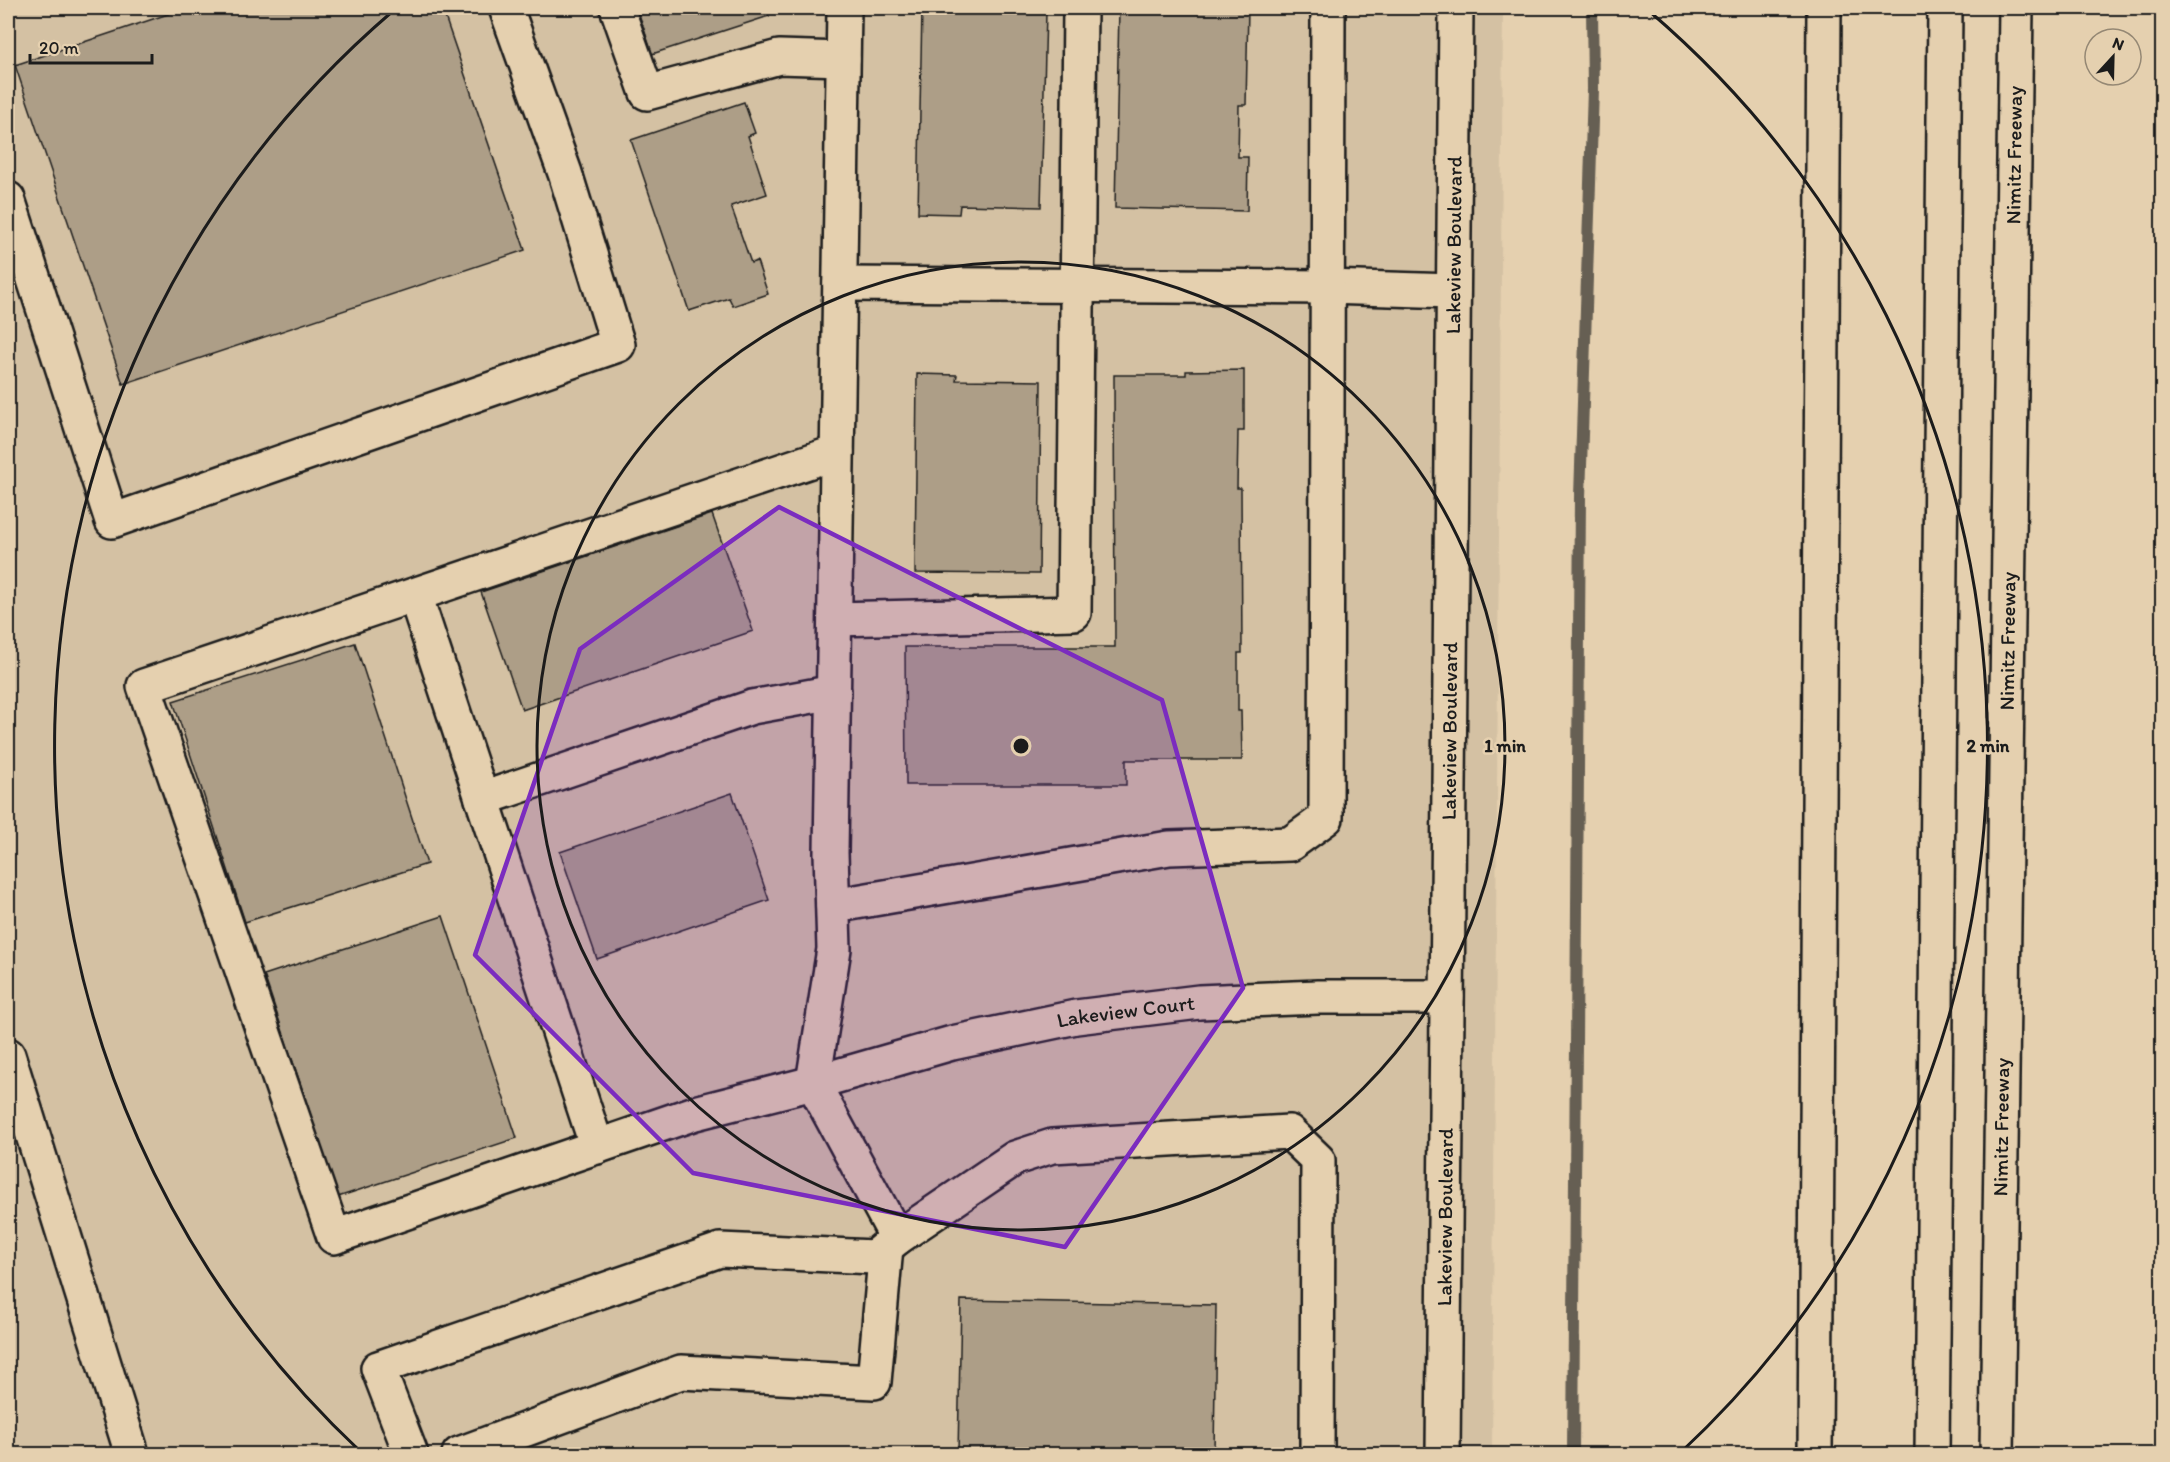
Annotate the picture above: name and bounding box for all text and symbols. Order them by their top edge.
scale bar [30,27,152,65]
north arrow [2083,27,2143,87]
text: N [2110,33,2127,54]
text: 20 m [39,37,79,59]
street label: Nimitz Freeway [2000,86,2027,225]
street label: Lakeview Boulevard [1440,155,1467,334]
street label: Nimitz Freeway [1994,572,2021,711]
street label: Lakeview Boulevard [1436,641,1462,820]
text: 1 min [1484,735,1526,757]
text: 2 min [1967,735,2010,757]
centre of rings [1011,736,1031,756]
street label: Lakeview Court [1054,990,1196,1033]
street label: Nimitz Freeway [1987,1057,2014,1197]
street label: Lakeview Boulevard [1431,1127,1458,1306]

